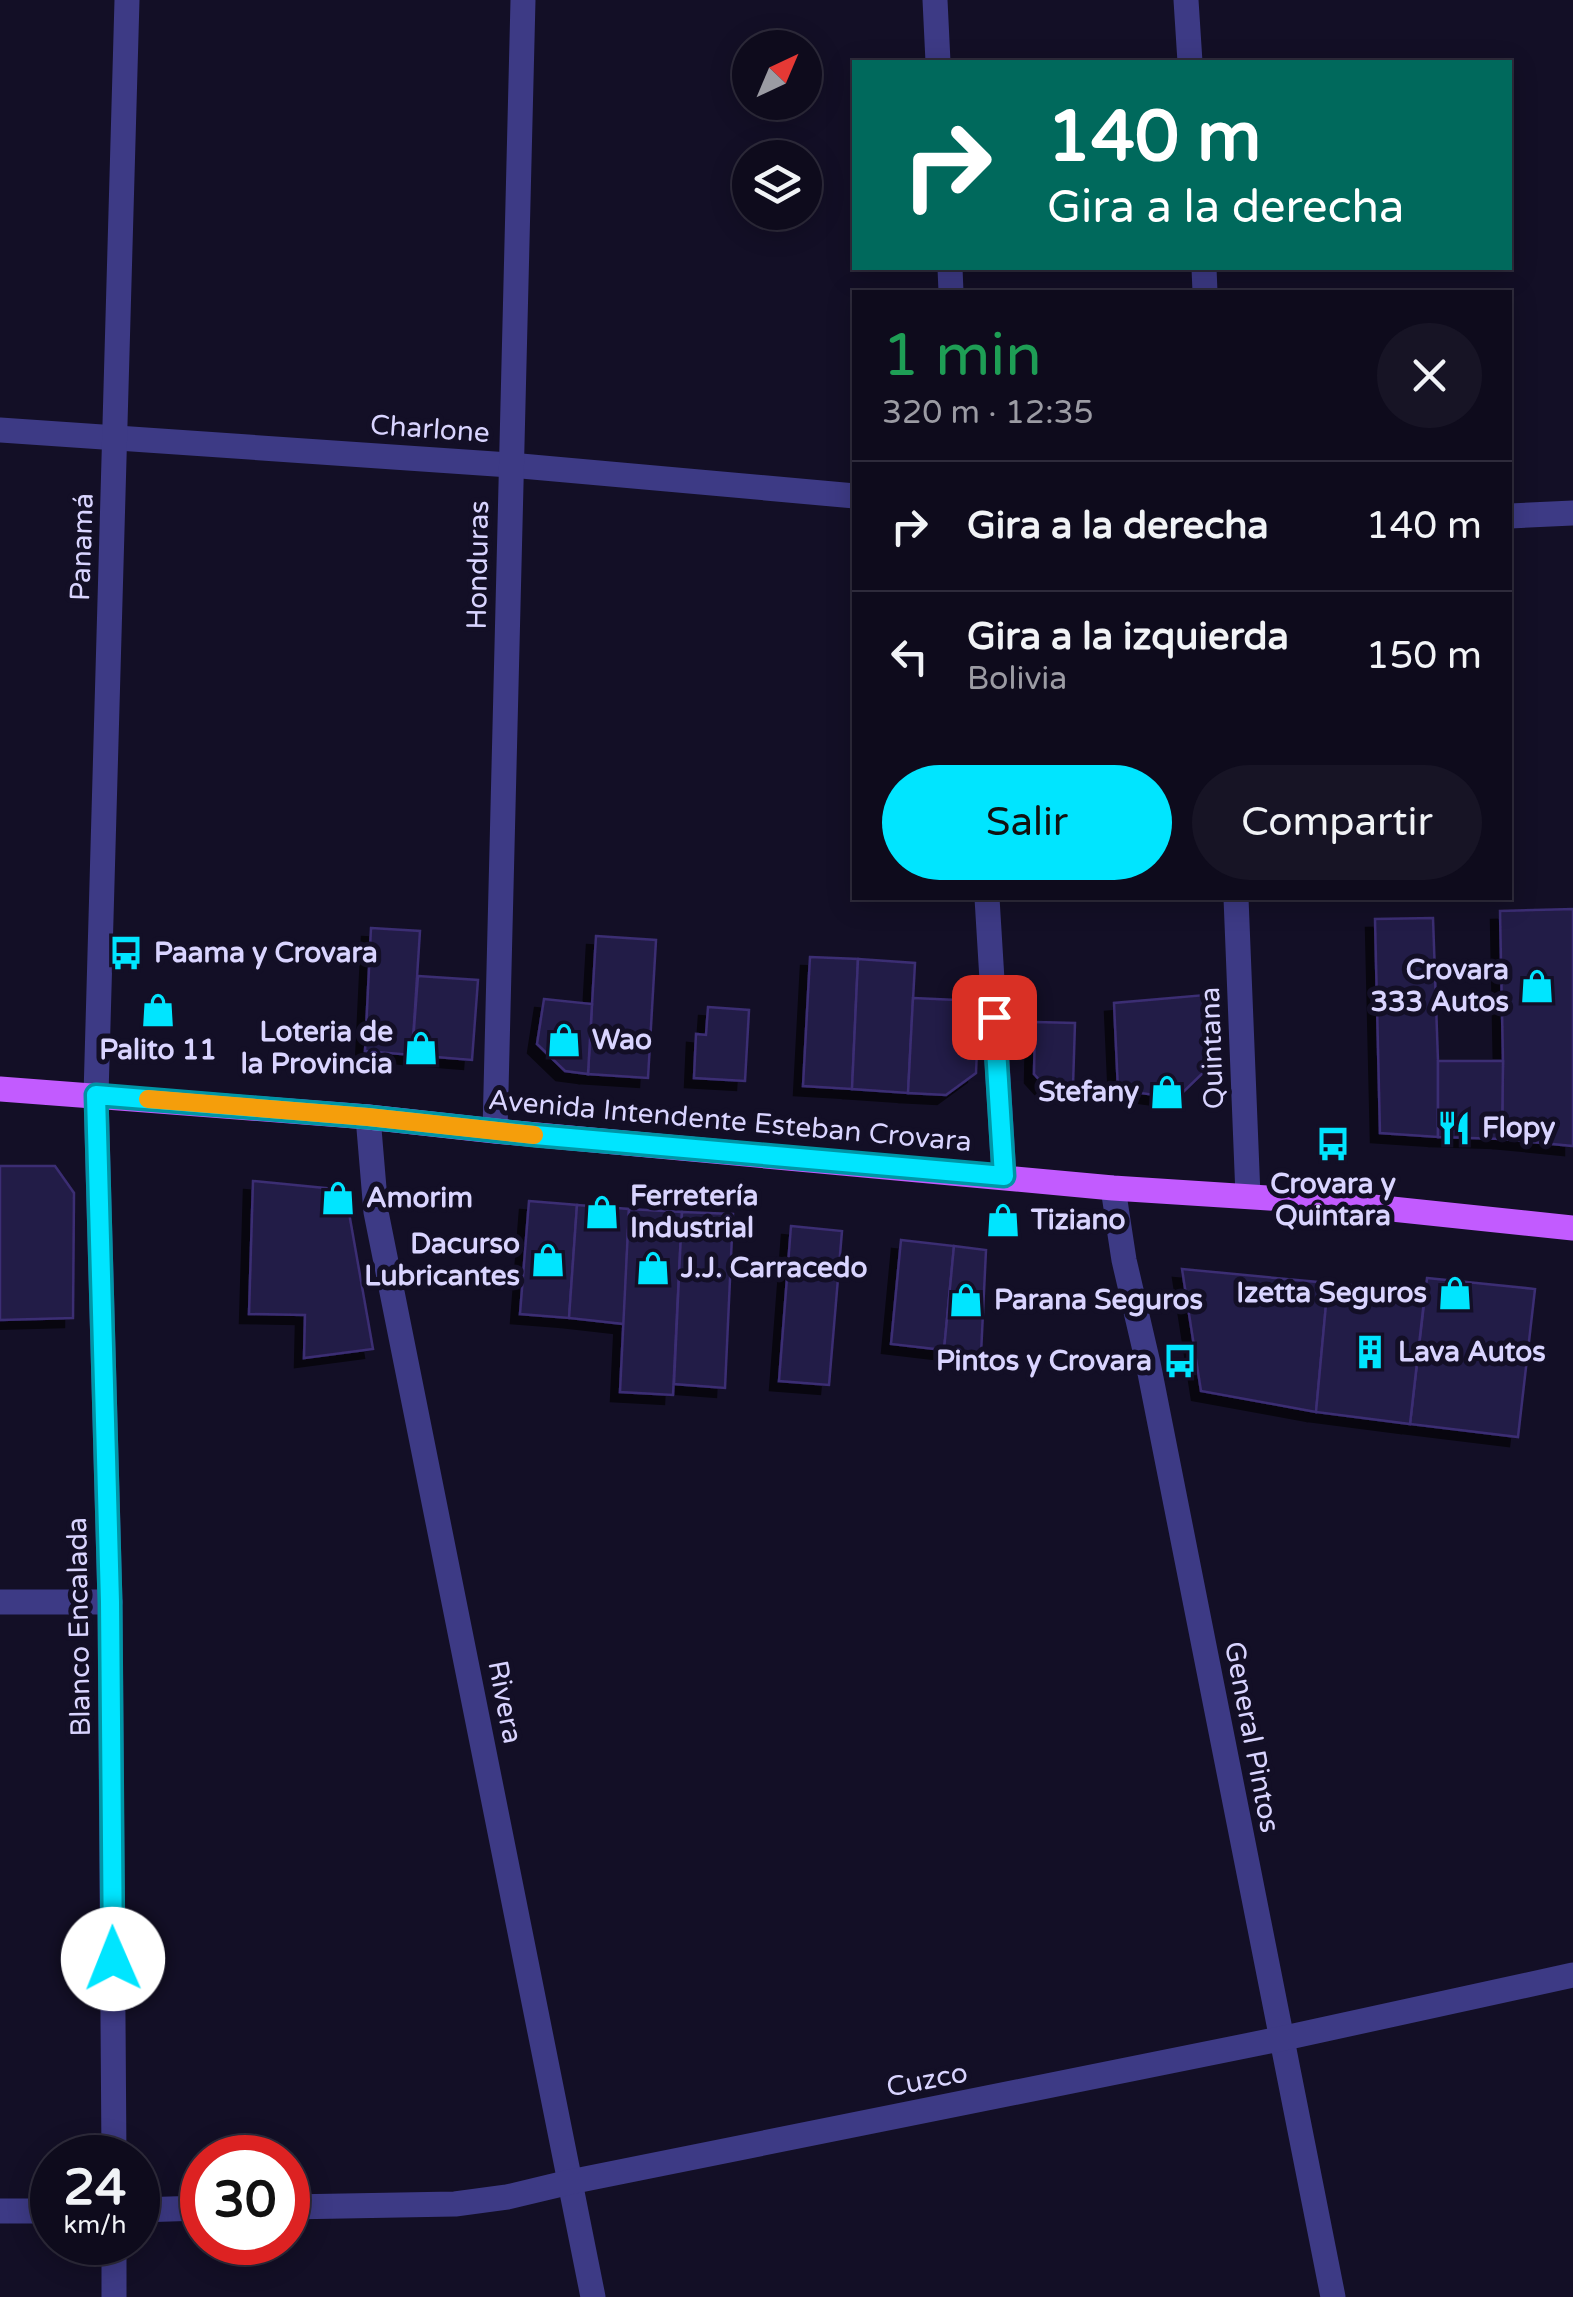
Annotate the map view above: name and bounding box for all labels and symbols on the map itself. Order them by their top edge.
north arrow [732,30,822,120]
street label: Charlone [369,408,491,450]
street label: Panamá [63,492,101,602]
street label: Honduras [460,500,496,630]
bus stop icon: Paama y Crovara [107,934,145,972]
place label: Paama y Crovara [154,936,378,970]
place label: Crovara 333 Autos [1370,953,1509,1019]
shop icon: Crovara 333 Autos [1518,967,1556,1005]
pin [952,975,1037,1060]
street label: Quintana [1193,986,1231,1110]
shop icon: Palito 11 [139,991,177,1029]
place label: Loteria de la Provincia [241,1015,393,1081]
shop icon: Wao [545,1021,583,1059]
place label: Wao [592,1023,652,1057]
shop icon: Loteria de la Provincia [402,1029,440,1067]
place label: Palito 11 [99,1033,217,1067]
shop icon: Stefany [1148,1073,1186,1111]
place label: Stefany [1038,1075,1139,1109]
street label: Avenida Intendente Esteban Crovara [487,1083,973,1159]
restaurant icon: Flopy [1435,1109,1473,1147]
place label: Flopy [1482,1111,1555,1145]
bus stop icon: Crovara y Quintara [1314,1125,1352,1163]
place label: Crovara y Quintara [1270,1167,1396,1233]
shop icon: Amorim [319,1179,357,1217]
place label: Ferretería Industrial [630,1179,758,1245]
place label: Amorim [366,1181,473,1215]
shop icon: Ferretería Industrial [583,1193,621,1231]
shop icon: Tiziano [984,1201,1022,1239]
place label: Tiziano [1030,1203,1125,1237]
place label: Dacurso Lubricantes [364,1227,520,1293]
shop icon: Dacurso Lubricantes [529,1241,567,1279]
shop icon: J.J. Carracedo [634,1249,672,1287]
place label: J.J. Carracedo [680,1251,868,1285]
shop icon: Izetta Seguros [1436,1274,1474,1312]
place label: Izetta Seguros [1236,1276,1427,1310]
shop icon: Parana Seguros [947,1281,985,1319]
place label: Parana Seguros [994,1283,1203,1317]
building icon: Lava Autos [1351,1333,1389,1371]
place label: Lava Autos [1398,1335,1546,1369]
bus stop icon: Pintos y Crovara [1161,1342,1199,1380]
place label: Pintos y Crovara [936,1344,1152,1378]
street label: Blanco Encalada [60,1517,98,1737]
street label: General Pintos [1217,1639,1287,1835]
street label: Rivera [480,1658,530,1746]
position arrow [61,1907,165,2011]
street label: Cuzco [884,2055,970,2105]
speed limit sign: 30 [180,2135,310,2265]

